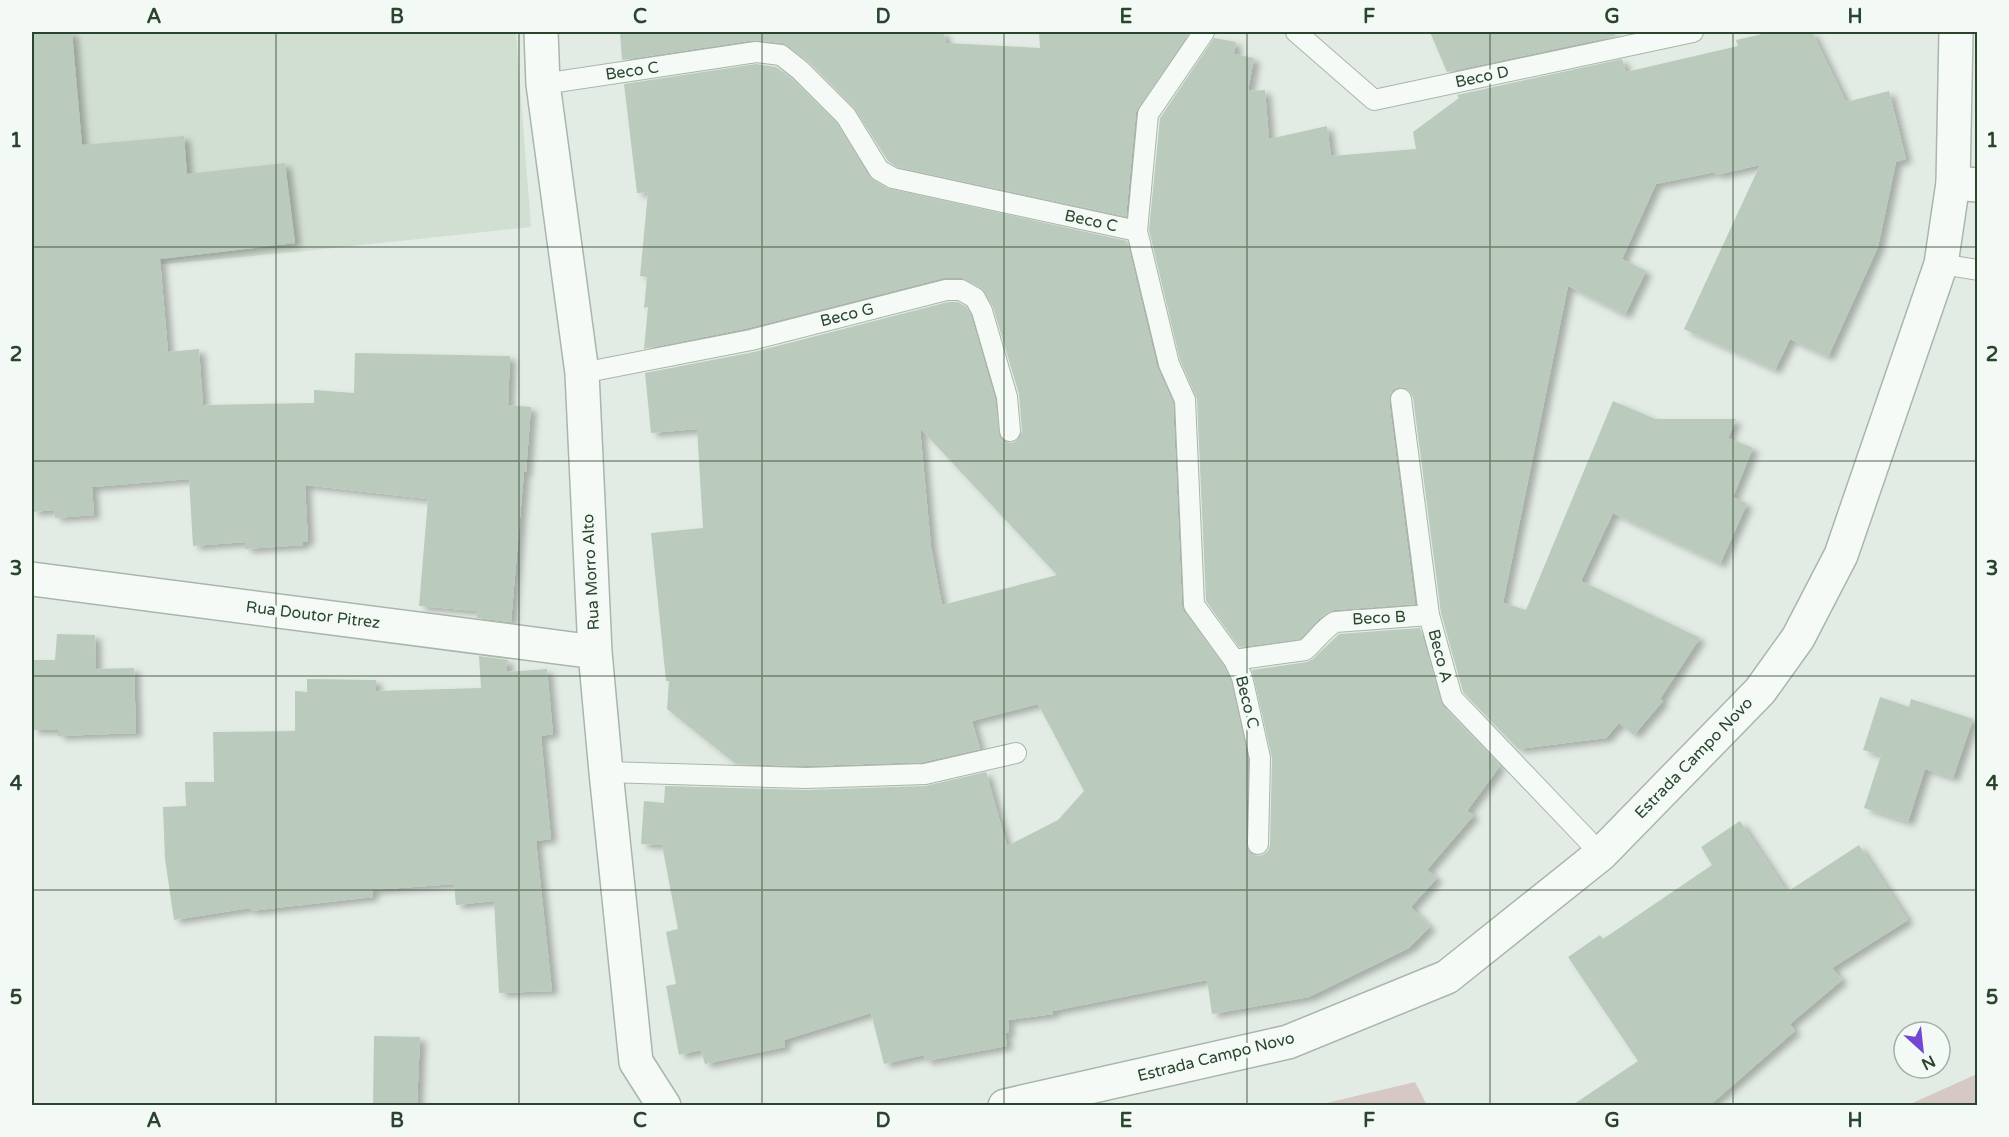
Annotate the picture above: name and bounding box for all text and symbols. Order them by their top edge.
text: A [147,5,162,29]
text: B [390,5,404,29]
text: C [633,5,647,29]
text: D [875,5,891,29]
text: E [1120,5,1133,29]
text: F [1363,5,1375,29]
text: G [1604,5,1620,29]
text: H [1847,5,1863,29]
street label: Beco C [604,57,660,85]
street label: Beco D [1453,62,1511,92]
text: 1 [10,129,22,153]
text: 1 [1986,129,1998,153]
street label: Beco C [1063,206,1119,236]
street label: Beco G [818,299,876,331]
text: 2 [10,343,22,367]
text: 2 [1986,343,1998,367]
street label: Rua Morro Alto [578,513,604,631]
text: 3 [10,557,22,581]
text: 3 [1986,557,1998,581]
street label: Rua Doutor Pitrez [245,597,381,633]
street label: Beco B [1352,607,1406,629]
street label: Beco A [1423,627,1457,685]
street label: Beco C [1231,674,1263,730]
street label: Estrada Campo Novo [1631,693,1757,823]
text: 4 [10,772,23,796]
text: 4 [1986,772,1999,796]
text: 5 [10,986,22,1010]
text: 5 [1986,986,1998,1010]
north arrow [1892,1020,1952,1080]
street label: Estrada Campo Novo [1135,1028,1297,1086]
text: N [1918,1051,1939,1074]
text: A [147,1109,162,1133]
text: B [390,1109,404,1133]
text: C [633,1109,647,1133]
text: D [875,1109,891,1133]
text: E [1120,1109,1133,1133]
text: F [1363,1109,1375,1133]
text: G [1604,1109,1620,1133]
text: H [1847,1109,1863,1133]

